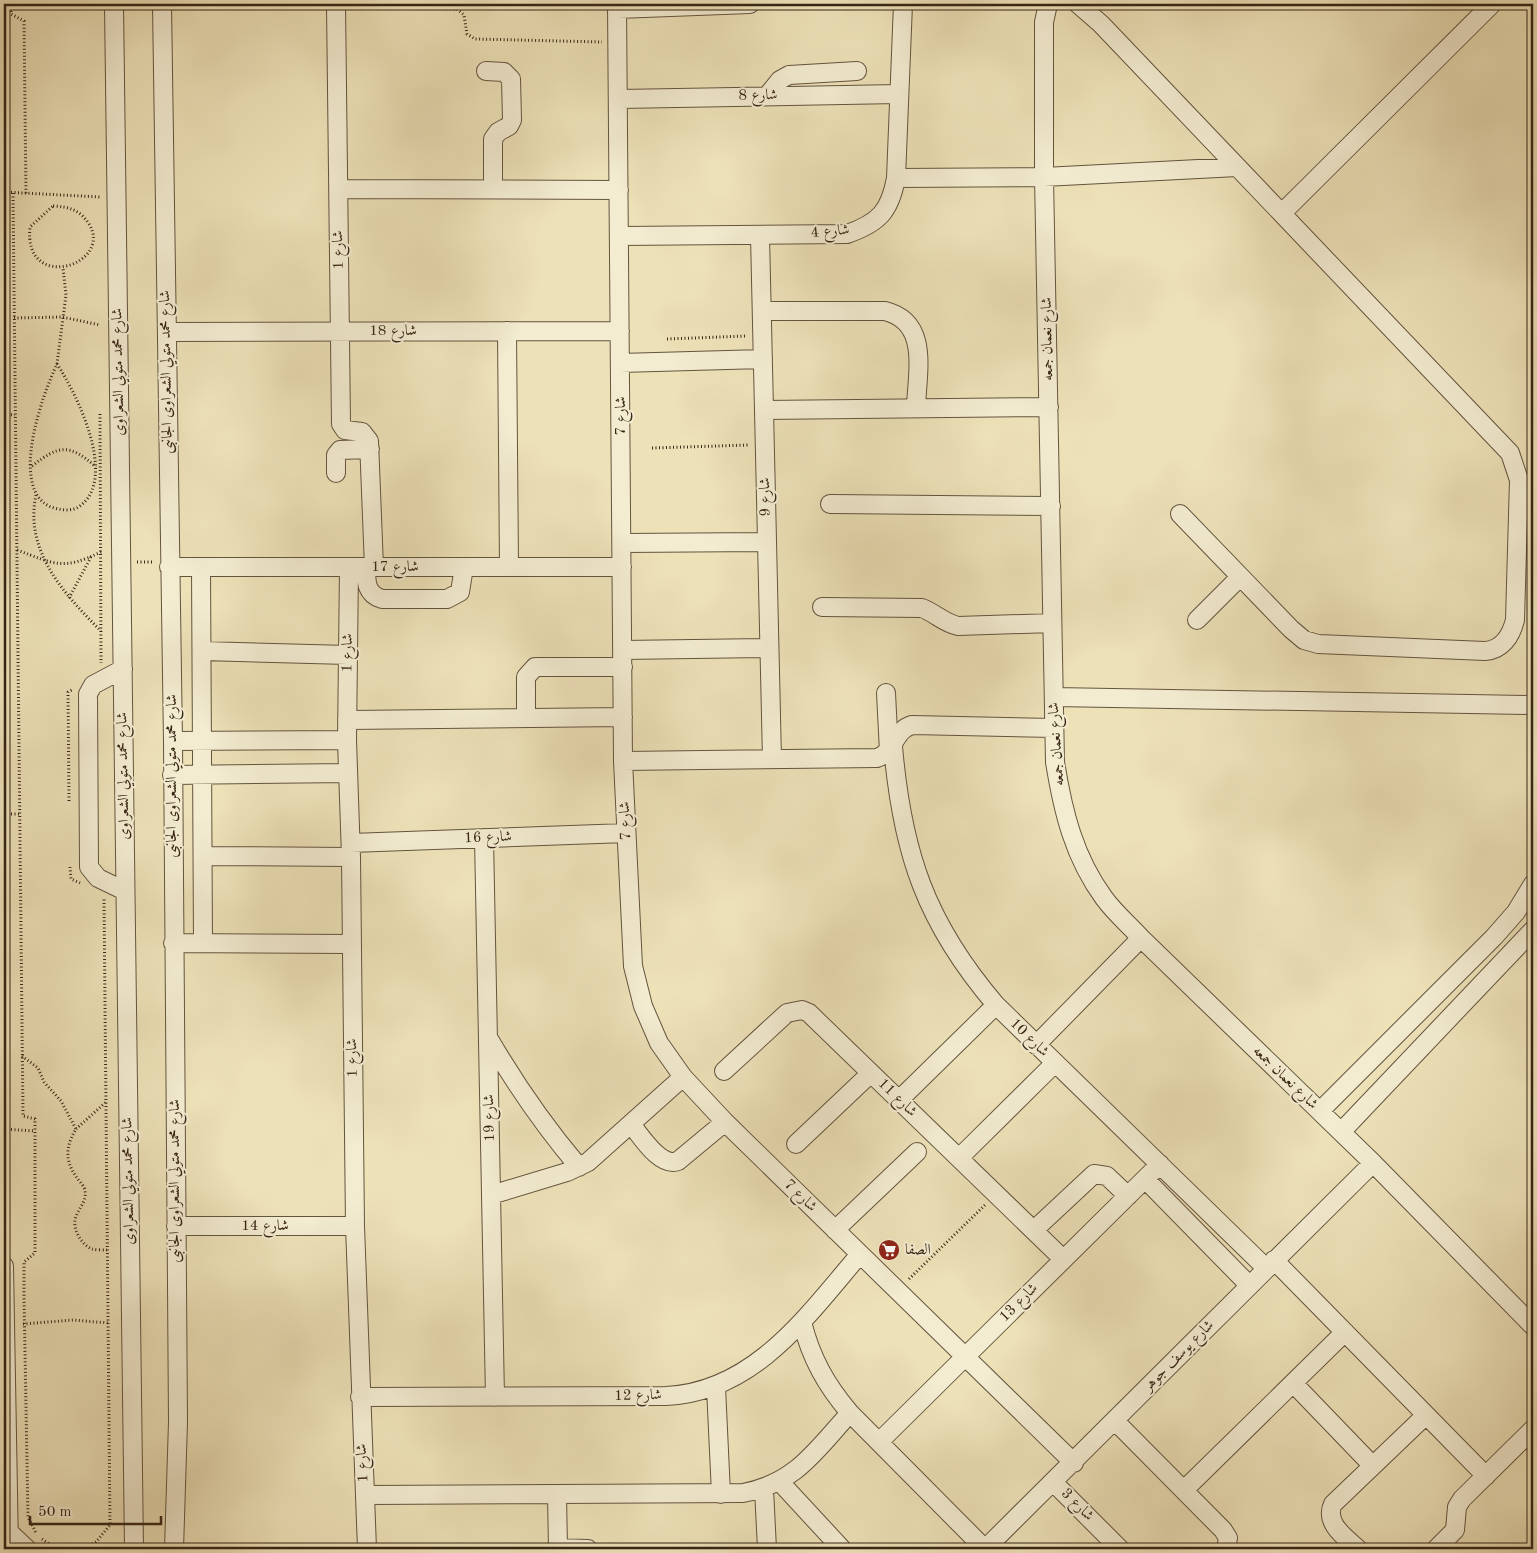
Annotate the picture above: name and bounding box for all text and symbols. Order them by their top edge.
street label: شارع 8 [738,88,778,108]
street label: شارع 4 [810,223,850,245]
street label: شارع 1 [331,230,351,270]
street label: شارع محمد متولي الشعراوى الجانبى [158,290,180,454]
street label: شارع نعمان جمعه [1040,297,1060,381]
street label: شارع محمد متولي الشعراوى [110,308,132,436]
street label: شارع 18 [369,324,417,343]
street label: شارع 7 [614,397,633,435]
street label: شارع 9 [758,477,778,517]
street label: شارع 17 [371,560,419,579]
street label: شارع 1 [340,633,360,673]
street label: شارع محمد متولي الشعراوى الجانبى [165,694,184,858]
street label: شارع نعمان جمعه [1047,701,1071,786]
street label: شارع محمد متولي الشعراوى [115,712,137,840]
street label: شارع 7 [618,801,638,841]
street label: شارع 16 [464,830,512,850]
street label: شارع 10 [1004,1016,1051,1063]
street label: شارع 1 [345,1038,365,1078]
street label: شارع نعمان جمعه [1247,1043,1320,1115]
street label: شارع 11 [872,1076,919,1123]
street label: شارع 19 [482,1094,502,1142]
street label: شارع محمد متولي الشعراوى الجانبى [168,1099,187,1263]
street label: شارع محمد متولي الشعراوى [120,1117,142,1245]
street label: شارع 7 [778,1177,819,1218]
street label: شارع 14 [241,1219,289,1238]
supermarket icon: الصفا [877,1238,901,1262]
place label: الصفا [905,1243,931,1258]
street label: شارع 13 [997,1281,1044,1328]
street label: شارع يوسف جوهر [1139,1318,1220,1398]
street label: شارع 12 [614,1388,662,1408]
street label: شارع 1 [354,1443,376,1483]
street label: شارع 3 [1055,1486,1096,1527]
scale bar [30,1493,161,1525]
text: 50 m [38,1505,72,1520]

